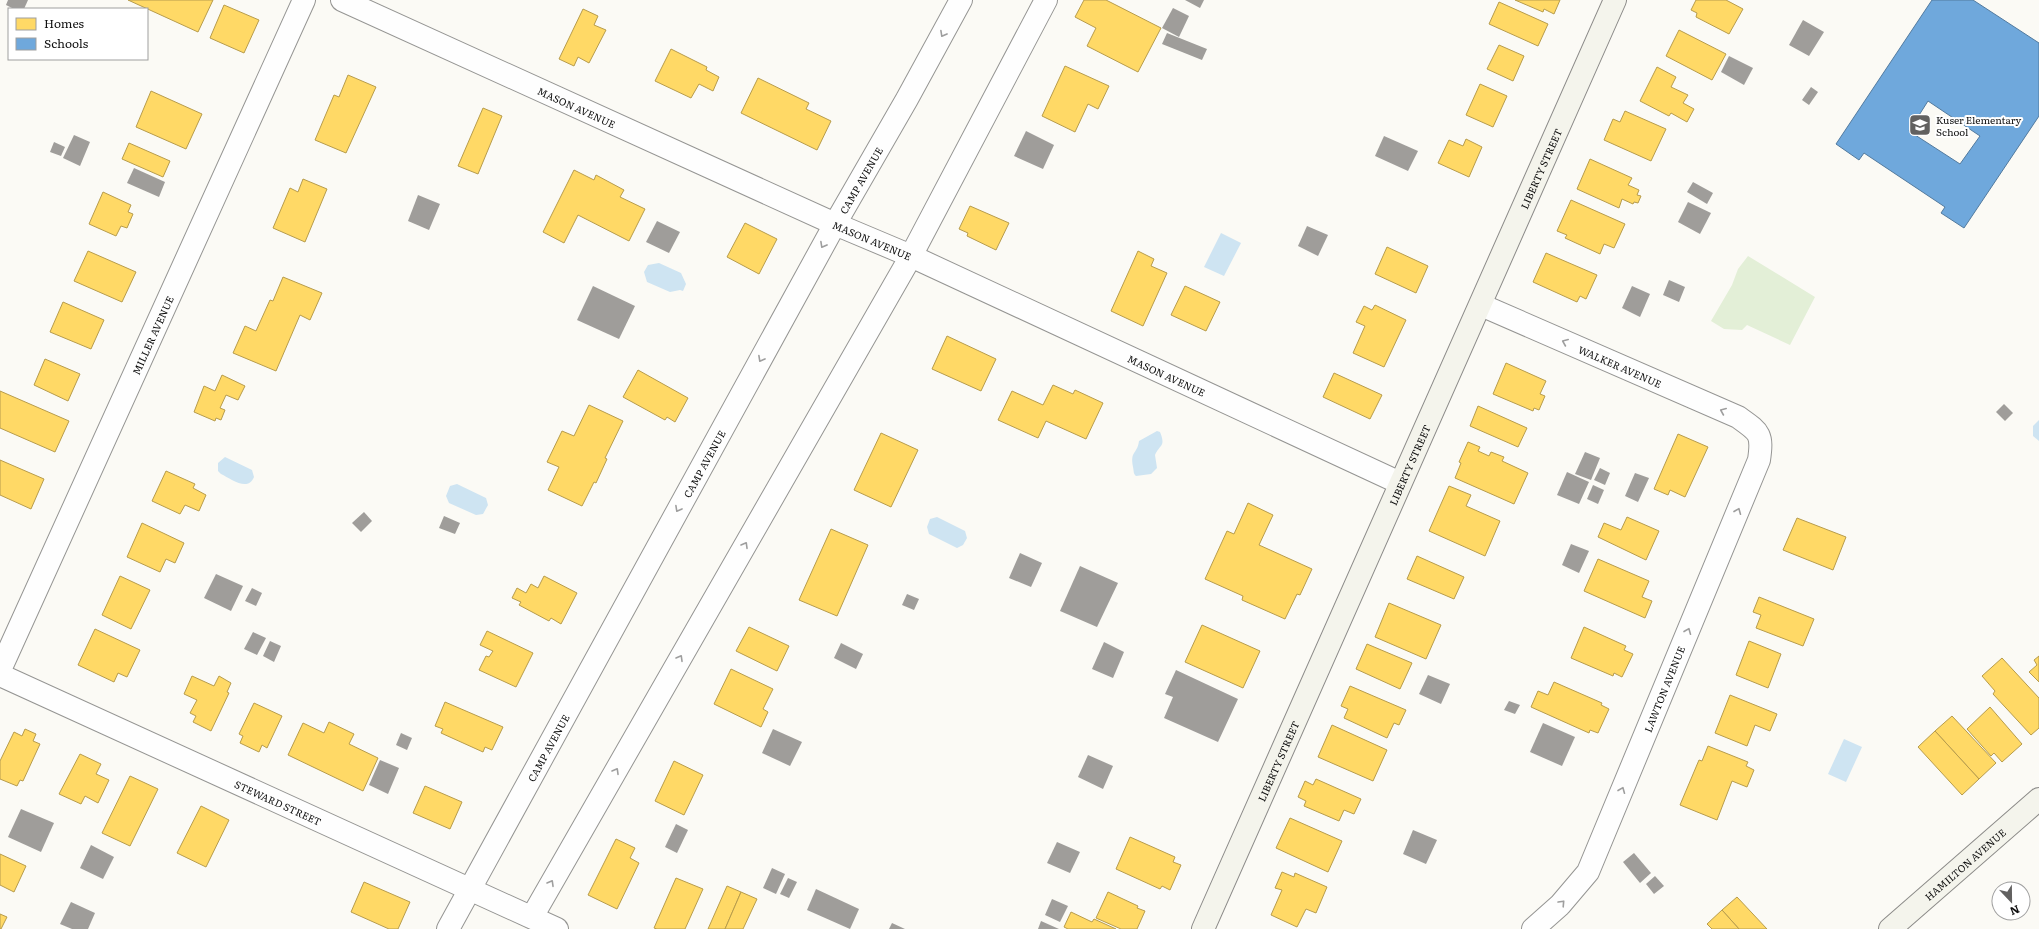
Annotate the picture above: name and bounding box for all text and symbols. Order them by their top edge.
legend [8,8,148,60]
text: Homes [44,14,84,32]
one-way arrow [940,30,947,37]
text: Schools [44,34,89,52]
street label: MASON AVENUE [535,82,618,131]
school or university icon: Kuser Elementary School [1907,112,1933,138]
place label: Kuser Elementary School [1936,112,2021,139]
street label: LIBERTY STREET [1516,126,1565,211]
street label: CAMP AVENUE [835,144,886,216]
street label: MASON AVENUE [831,216,914,263]
one-way arrow [821,241,828,248]
street label: MILLER AVENUE [128,293,177,377]
one-way arrow [1562,339,1570,347]
street label: WALKER AVENUE [1576,341,1664,390]
street label: MASON AVENUE [1125,350,1208,399]
one-way arrow [758,355,765,362]
one-way arrow [1720,407,1727,415]
street label: LIBERTY STREET [1385,422,1433,507]
street label: CAMP AVENUE [679,427,728,500]
one-way arrow [675,505,682,513]
one-way arrow [1733,507,1741,514]
one-way arrow [741,542,748,549]
one-way arrow [1683,627,1691,635]
street label: LAWTON AVENUE [1640,644,1688,734]
one-way arrow [676,655,683,662]
street label: CAMP AVENUE [523,711,572,784]
street label: LIBERTY STREET [1253,718,1302,803]
one-way arrow [611,768,618,775]
street label: STEWARD STREET [233,776,324,828]
one-way arrow [1618,786,1626,793]
street label: HAMILTON AVENUE [1921,824,2008,903]
one-way arrow [547,880,554,888]
north arrow [1991,881,2031,921]
one-way arrow [1557,900,1564,908]
text: N [2008,902,2022,920]

